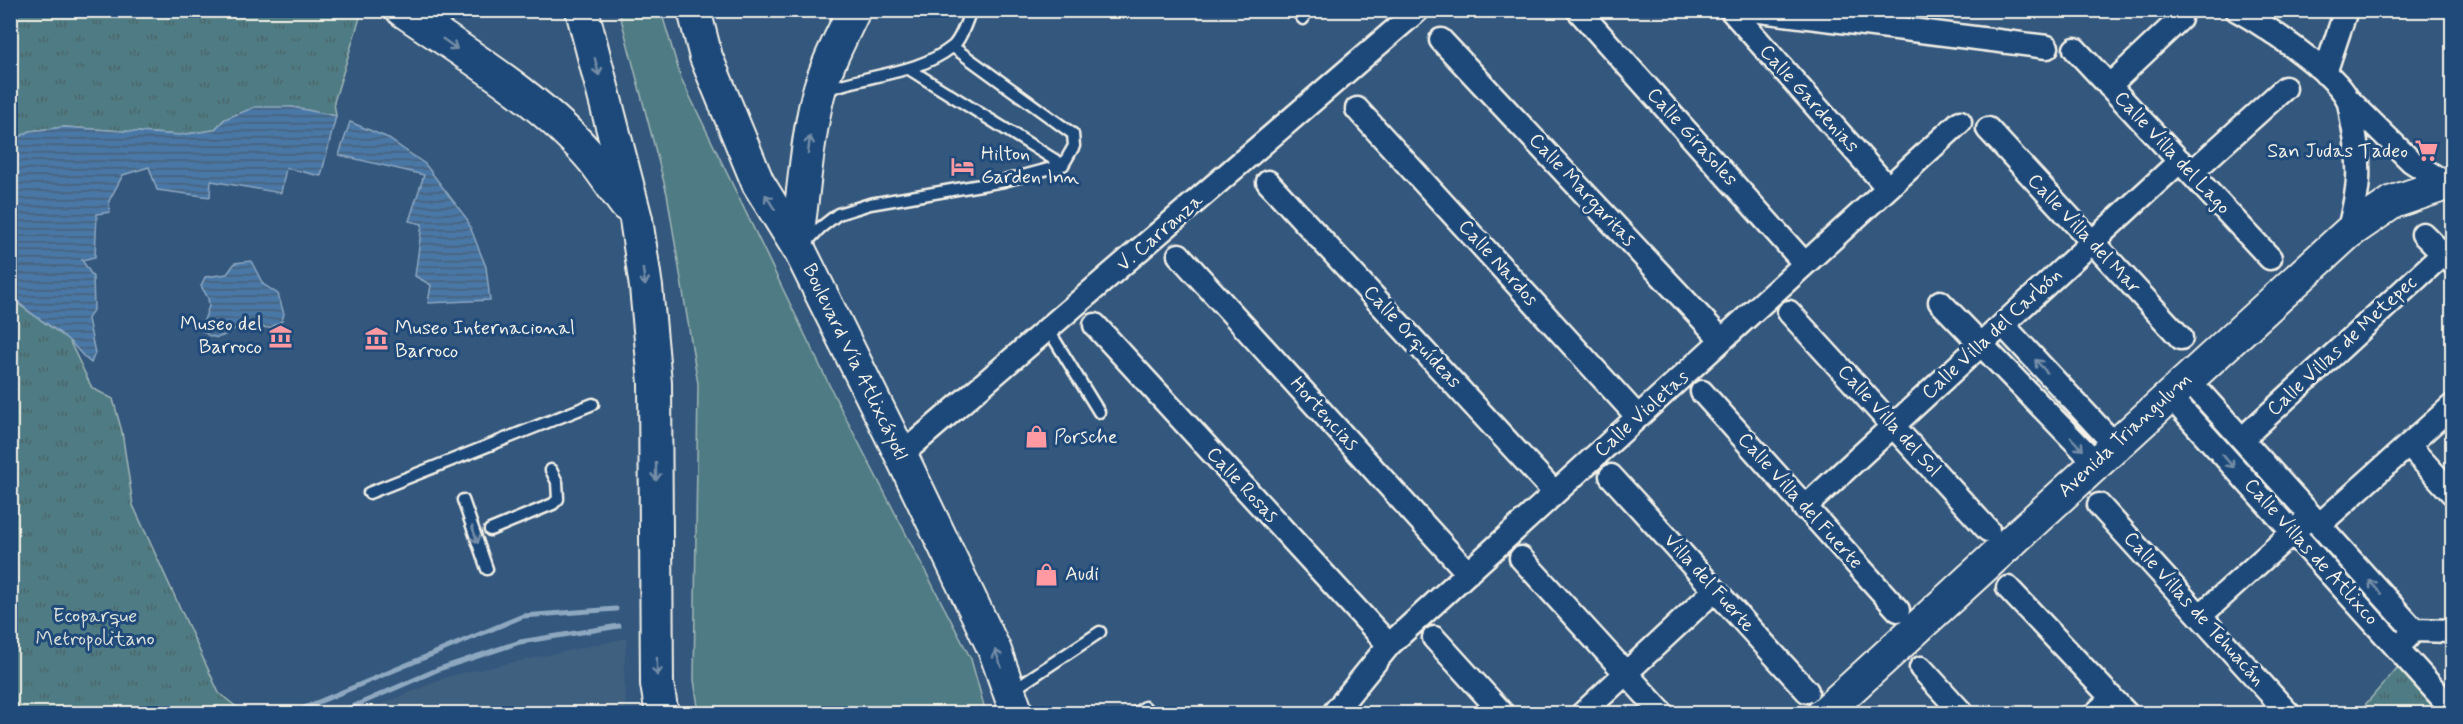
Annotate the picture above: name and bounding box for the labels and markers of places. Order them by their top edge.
place label: San Judas Tadeo [2267,138,2408,165]
supermarket icon: San Judas Tadeo [2413,138,2439,164]
place label: Hilton Garden Inn [981,141,1080,191]
hotel icon: Hilton Garden Inn [950,153,976,179]
place label: Museo del Barroco [180,311,262,361]
place label: Museo Internacional Barroco [395,315,575,365]
museum icon: Museo del Barroco [267,323,293,349]
museum icon: Museo Internacional Barroco [364,326,390,352]
shop icon: Porsche [1023,424,1049,450]
place label: Porsche [1054,424,1118,451]
shop icon: Audi [1034,561,1060,587]
place label: Audi [1065,561,1099,588]

